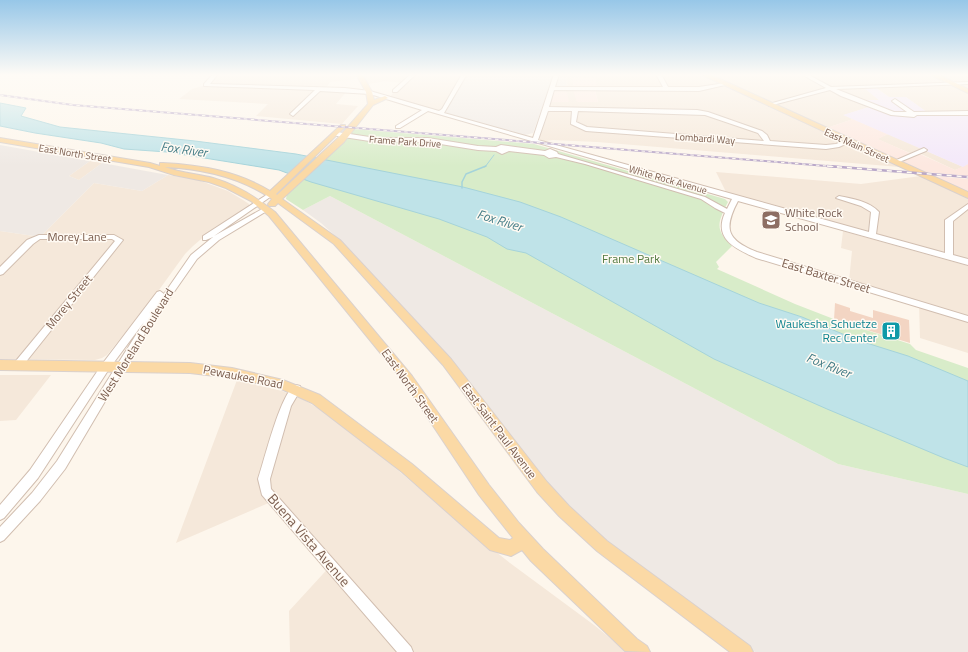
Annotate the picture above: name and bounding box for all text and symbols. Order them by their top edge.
street label: East Main Street [822,124,892,167]
street label: Lombardi Way [674,129,736,148]
street label: Frame Park Drive [368,131,442,152]
water label: Fox River [160,136,210,162]
street label: East North Street [38,140,113,167]
street label: White Rock Avenue [627,161,709,198]
place label: White Rock School [785,203,842,236]
water label: Fox River [475,204,527,237]
school or university icon: White Rock School [760,209,782,231]
street label: Morey Lane [47,227,107,246]
park label: Frame Park [602,249,660,268]
street label: East Baxter Street [779,253,874,298]
street label: Morey Street [41,270,97,333]
street label: West Moreland Boulevard [93,284,178,405]
place label: Waukesha Schuetze Rec Center [776,314,877,347]
building icon: Waukesha Schuetze Rec Center [880,320,902,342]
street label: East North Street [377,345,444,427]
water label: Fox River [804,347,856,384]
street label: Pewaukee Road [202,359,285,394]
street label: East Saint Paul Avenue [457,379,542,483]
street label: Buena Vista Avenue [263,489,356,591]

